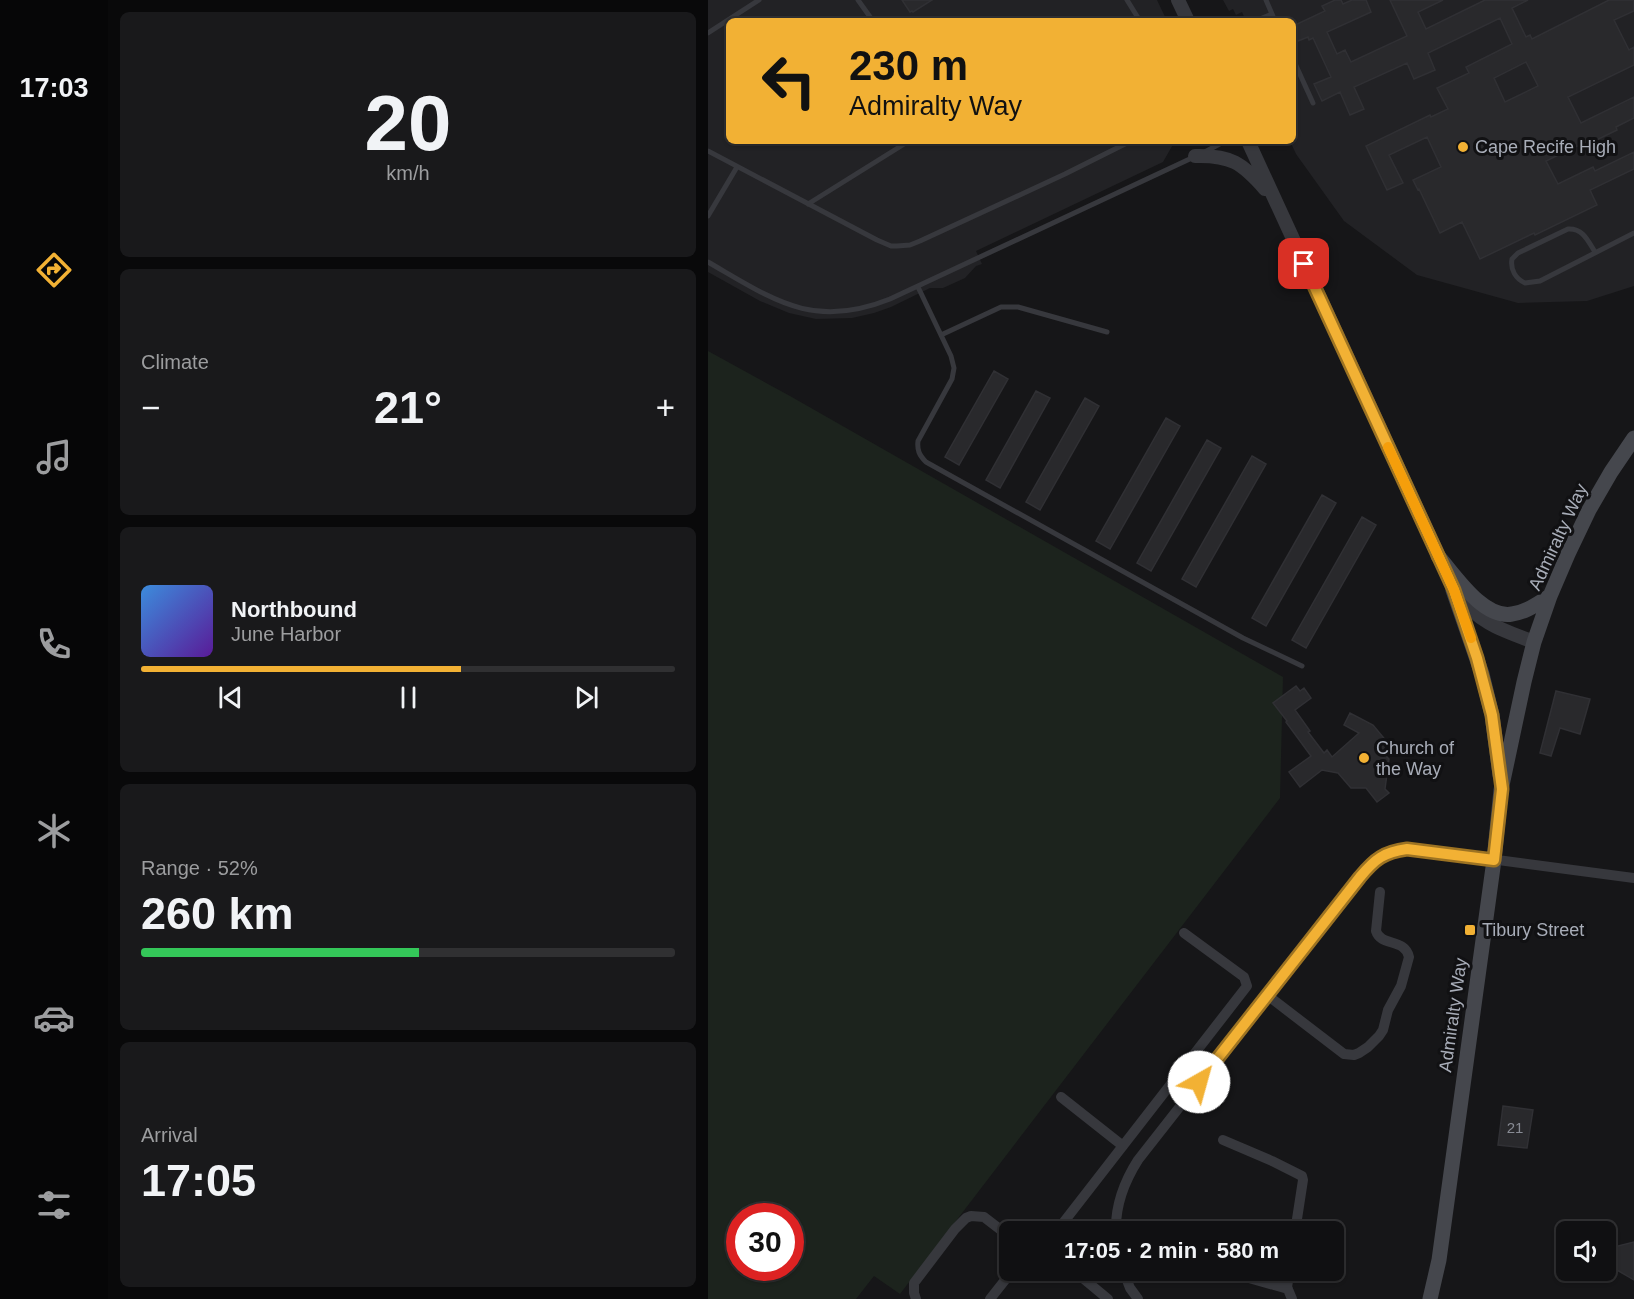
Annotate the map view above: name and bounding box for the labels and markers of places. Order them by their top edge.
place label: Cape Recife High [1475,137,1616,157]
marker: Cape Recife High [1456,140,1470,154]
pin [1278,238,1329,289]
place label: Church of the Way [1376,738,1455,779]
marker: Church of the Way [1357,751,1371,765]
place label: Tibury Street [1482,920,1584,940]
marker: Tibury Street [1463,923,1477,937]

